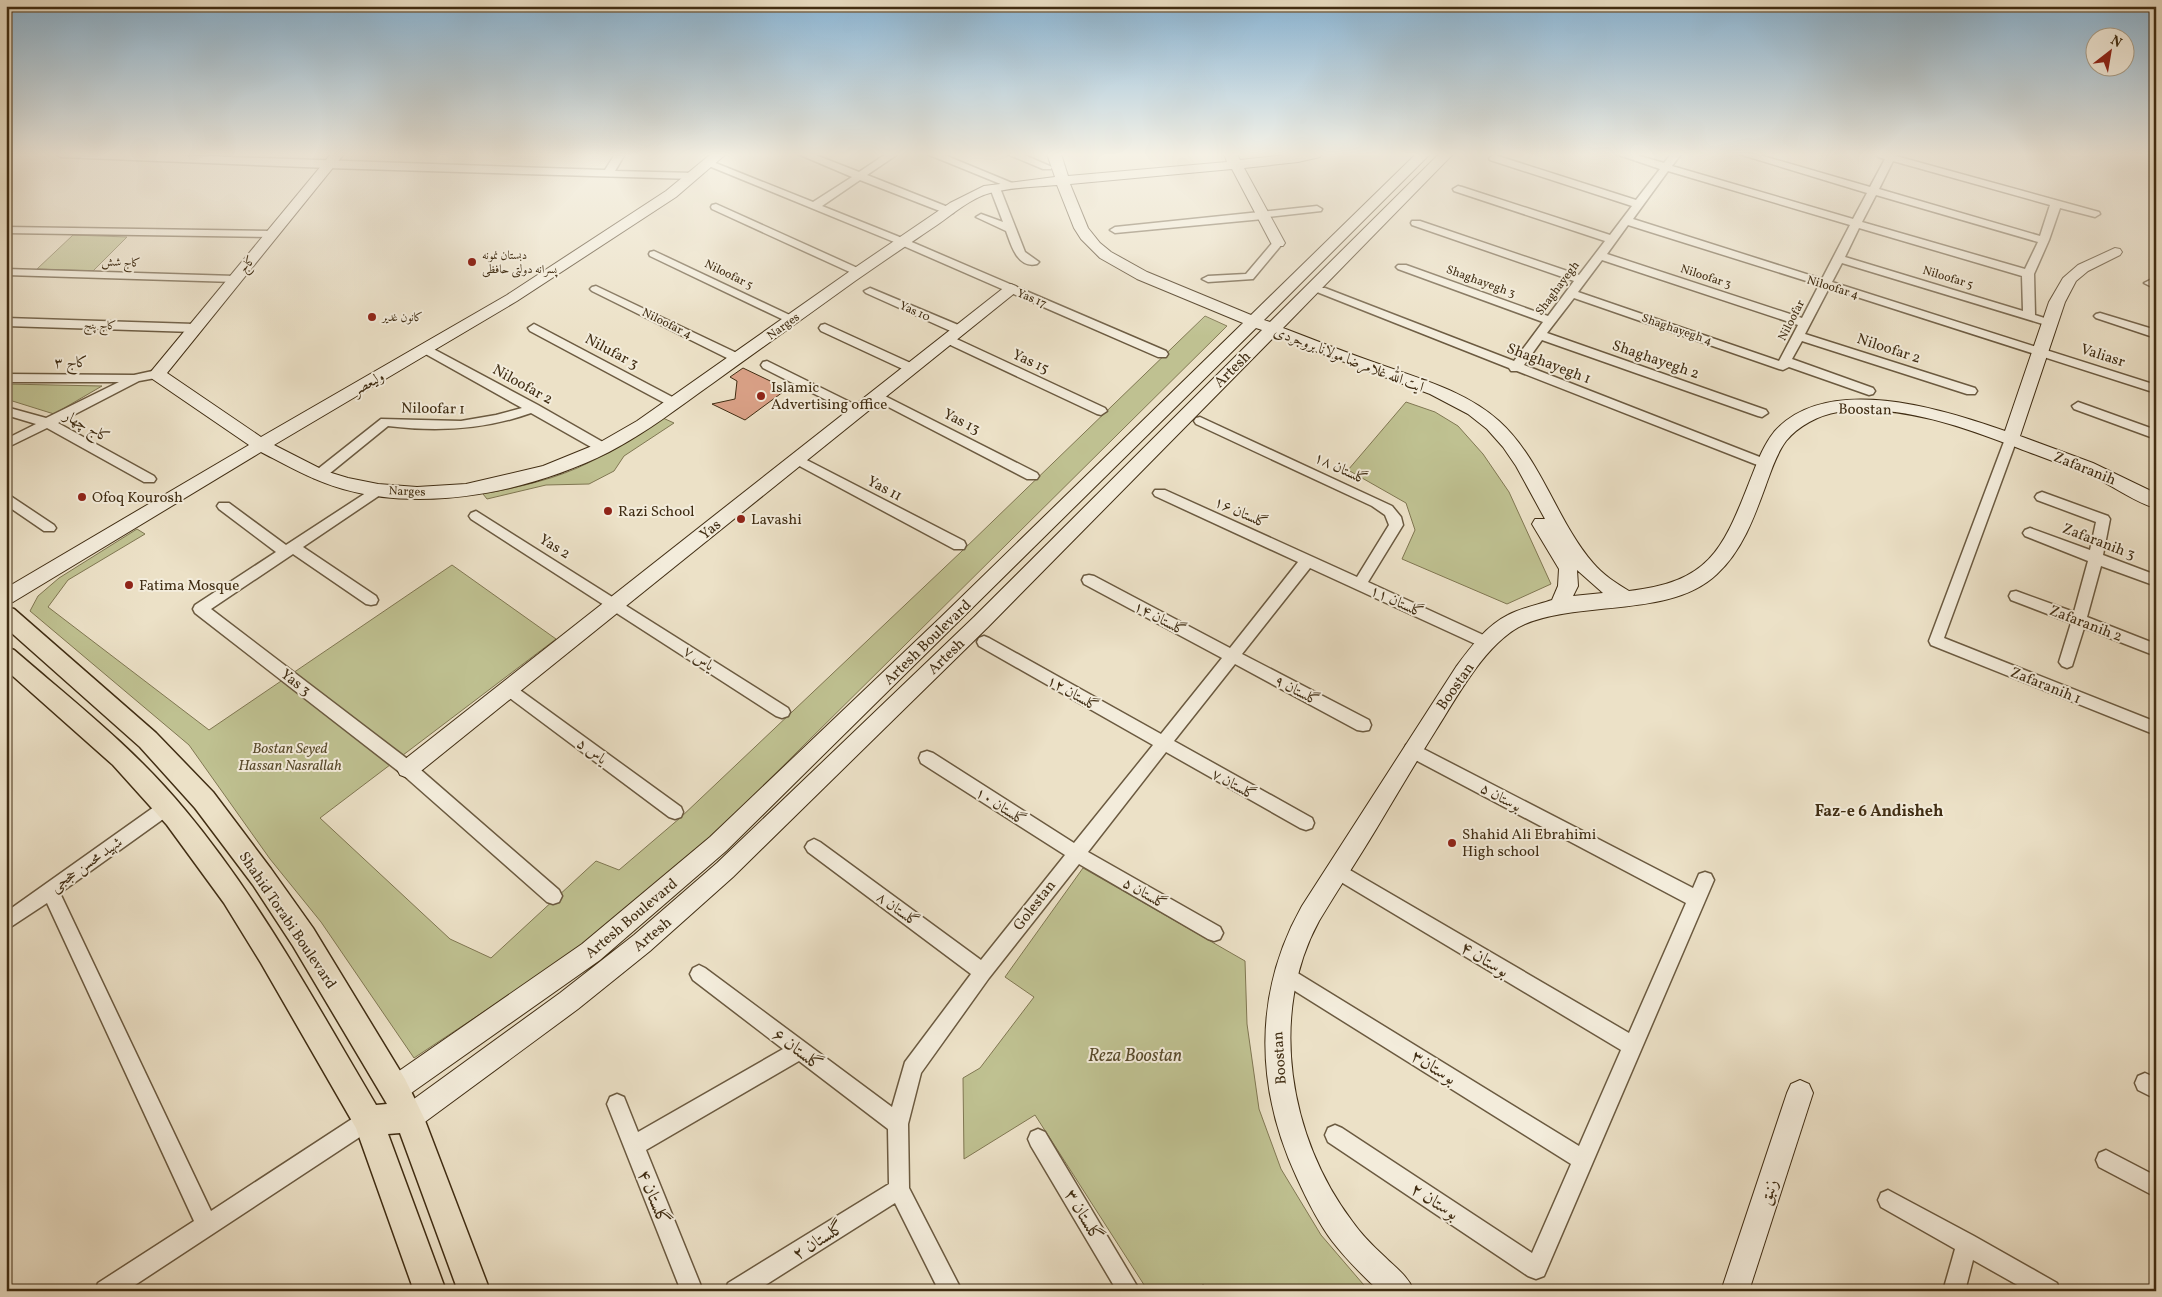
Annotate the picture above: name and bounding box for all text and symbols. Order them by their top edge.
north arrow [2084,28,2134,78]
text: N [2107,31,2125,53]
place label: دبستان نمونه پسرانه دولتی حافظی [482,248,559,278]
street label: کاج [236,253,261,278]
street label: کاج شش [101,254,141,274]
marker: دبستان نمونه پسرانه دولتی حافظی [466,256,478,268]
street label: Niloofar 5 [702,256,756,294]
street label: Shaghayegh [1532,258,1583,319]
street label: Niloofar 3 [1678,261,1733,293]
street label: Shaghayegh 3 [1444,262,1517,302]
street label: Niloofar 5 [1920,263,1975,293]
street label: Niloofar 4 [1805,272,1861,303]
street label: Yas 17 [1014,286,1049,312]
street label: Niloofar [1775,297,1809,344]
street label: Yas 10 [897,298,933,326]
street label: Niloofar 4 [639,305,694,343]
street label: Narges [764,309,803,344]
place label: کانون غدیر [380,310,423,326]
street label: Shaghayegh 4 [1639,310,1714,349]
marker: کانون غدیر [366,311,378,323]
street label: کاج پنج [83,317,117,337]
street label: آیت الله غلامرضا مولانا بروجردی [1270,319,1429,399]
street label: Nilufar 3 [581,329,642,375]
street label: Niloofar 2 [1854,329,1923,370]
street label: Shaghayegh 2 [1609,336,1702,385]
street label: Shaghayegh 1 [1503,339,1594,390]
street label: Valiasr [2078,339,2127,373]
street label: Yas 15 [1009,345,1052,380]
street label: Artesh [1210,347,1256,393]
street label: کاج ۳ [54,353,88,375]
street label: Niloofar 2 [488,360,556,411]
street label: ولیعصر [347,367,389,403]
place label: Islamic Advertising office [771,378,887,416]
marker: Islamic Advertising office [755,390,767,402]
street label: Niloofar 1 [401,398,465,421]
street label: Boostan [1838,400,1892,421]
street label: Yas 13 [939,404,983,441]
street label: کاج چهار [57,405,113,449]
street label: Zafaranih [2050,447,2119,491]
street label: گلستان ۱۸ [1310,448,1370,491]
street label: Yas 11 [863,471,906,507]
street label: Narges [388,483,426,501]
place label: Ofoq Kourosh [92,488,183,509]
marker: Ofoq Kourosh [76,491,88,503]
street label: گلستان ۱۶ [1210,492,1270,534]
place label: Razi School [618,502,695,523]
marker: Razi School [602,505,614,517]
place label: Lavashi [751,510,802,531]
marker: Lavashi [735,513,747,525]
street label: Yas [696,515,726,545]
street label: Zafaranih 3 [2059,519,2138,566]
street label: Yas 2 [534,530,574,565]
place label: Fatima Mosque [139,576,239,597]
marker: Fatima Mosque [123,579,135,591]
street label: گلستان ۱۱ [1366,581,1426,624]
street label: Artesh Boulevard [879,596,975,688]
street label: گلستان ۱۴ [1129,597,1189,642]
street label: Zafaranih 2 [2046,601,2125,648]
street label: Artesh [924,634,968,678]
street label: یاس ۷ [679,641,719,678]
street label: Boostan [1432,659,1480,715]
street label: Zafaranih 1 [2007,663,2084,710]
street label: Yas 3 [276,665,315,702]
street label: گلستان ۱۲ [1043,671,1102,718]
street label: گلستان ۹ [1270,671,1322,712]
street label: یاس ۵ [572,734,612,771]
park label: Bostan Seyed Hassan Nasrallah [238,739,342,777]
street label: گلستان ۷ [1207,765,1259,806]
street label: بوستان ۵ [1476,779,1525,818]
street label: گلستان ۱۰ [971,783,1030,831]
district label: Faz-e 6 Andisheh [1815,801,1943,823]
place label: Shahid Ali Ebrahimi High school [1462,825,1596,863]
street label: شهید محسن حججی [46,832,127,898]
marker: Shahid Ali Ebrahimi High school [1446,837,1458,849]
street label: Shahid Torabi Boulevard [233,848,341,994]
street label: گلستان ۵ [1118,873,1170,915]
street label: Artesh Boulevard [581,874,681,962]
street label: Golestan [1009,876,1061,935]
street label: گلستان ۸ [872,888,923,933]
street label: Artesh [629,913,675,955]
street label: بوستان ۴ [1455,936,1513,985]
street label: گلستان ۶ [767,1023,827,1077]
street label: Boostan [1268,1030,1293,1085]
park label: Reza Boostan [1088,1044,1182,1069]
street label: بوستان۳ [1406,1045,1461,1092]
street label: گلستان ۴ [630,1166,675,1229]
street label: زنبق [1754,1176,1785,1209]
street label: بوستان ۲ [1405,1177,1463,1227]
street label: گلستان ۳ [1057,1185,1108,1247]
street label: گلستان ۲ [788,1216,850,1267]

